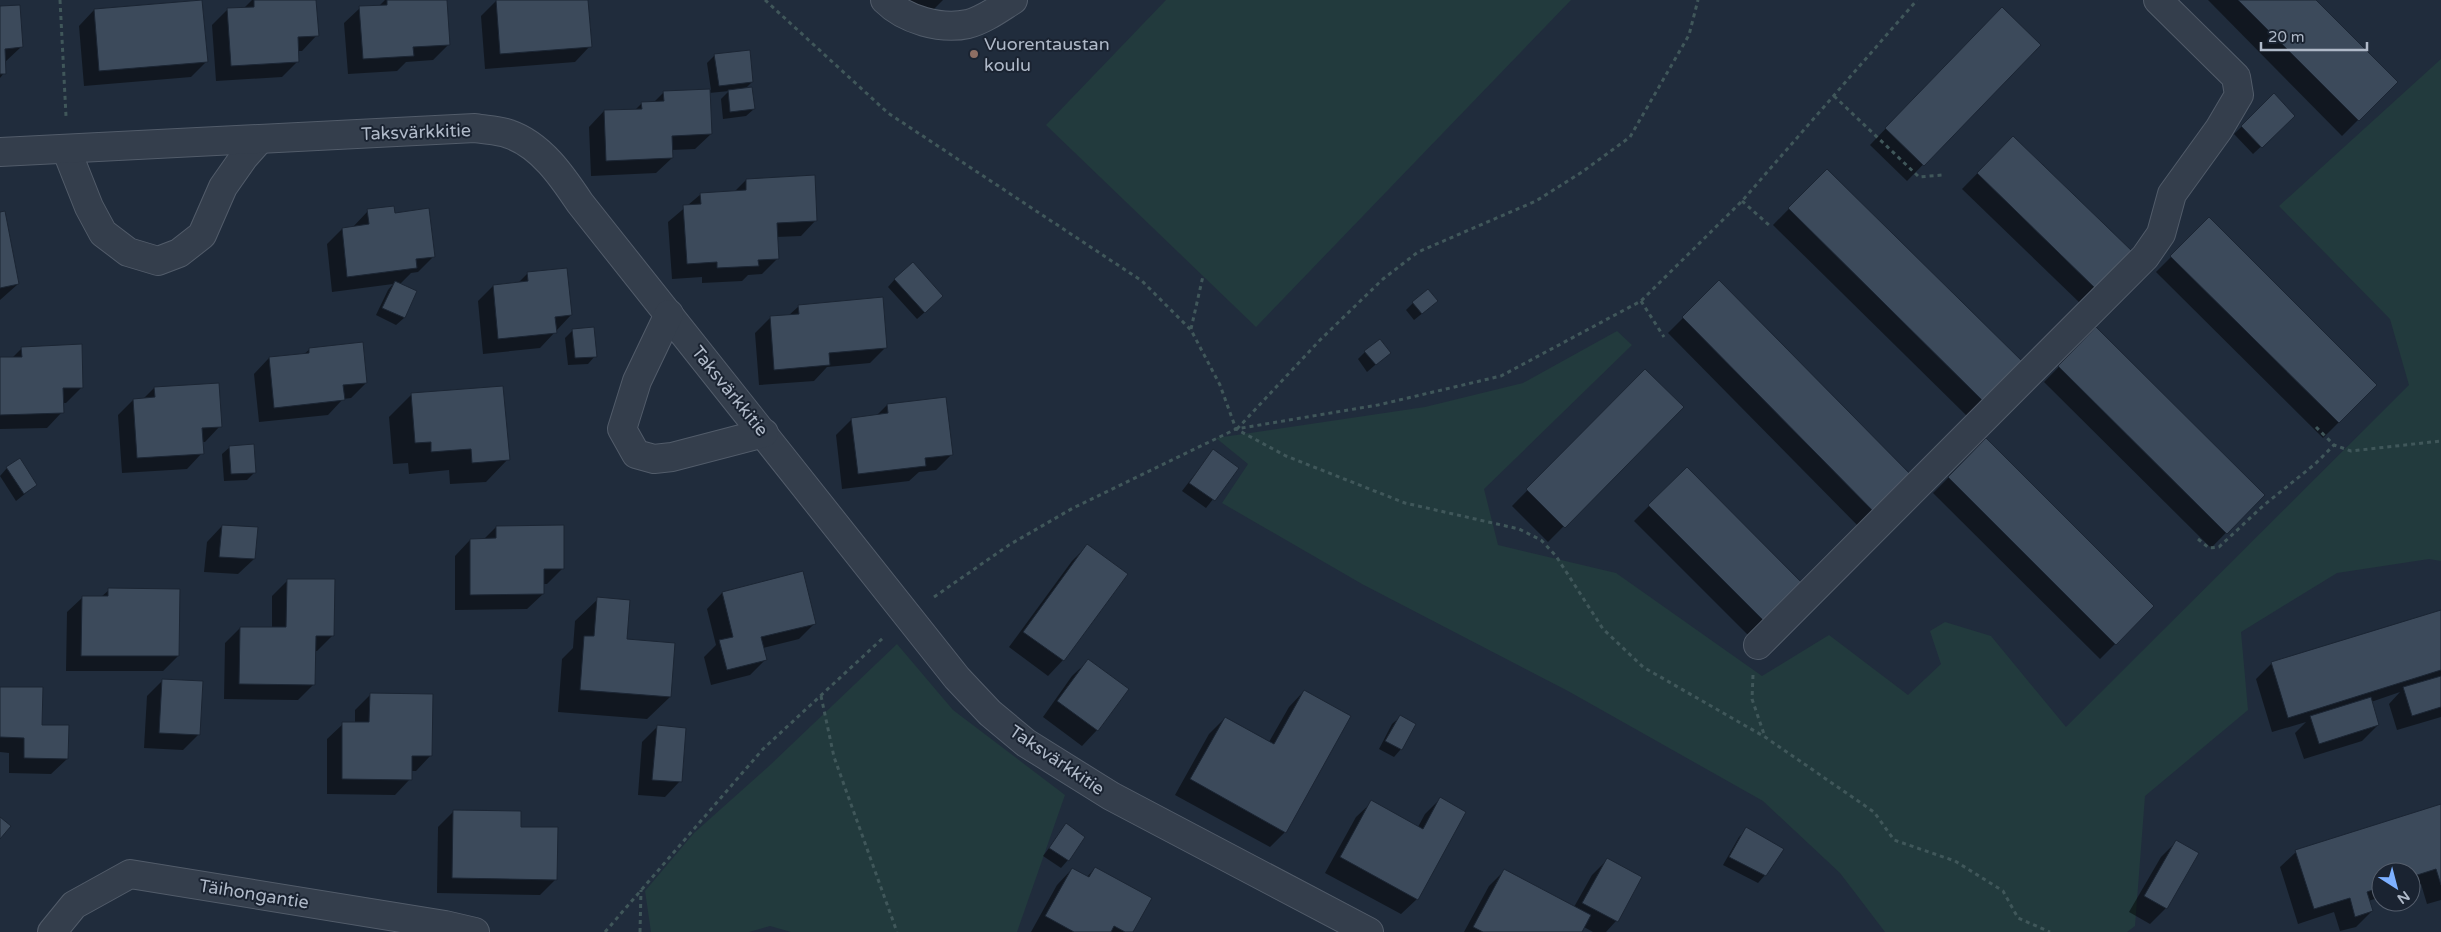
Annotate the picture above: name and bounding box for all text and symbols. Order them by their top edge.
scale bar [2261,20,2367,52]
text: 20 m [2268,28,2305,46]
place label: Vuorentaustan koulu [984,33,1110,76]
marker: Vuorentaustan koulu [968,48,980,60]
street label: Taksvärkkitie [361,119,471,145]
street label: Taksvärkkitie [687,341,773,441]
street label: Taksvärkkitie [1005,720,1109,800]
north arrow [2371,862,2421,912]
street label: Täihongantie [198,874,310,914]
text: N [2394,887,2413,907]

